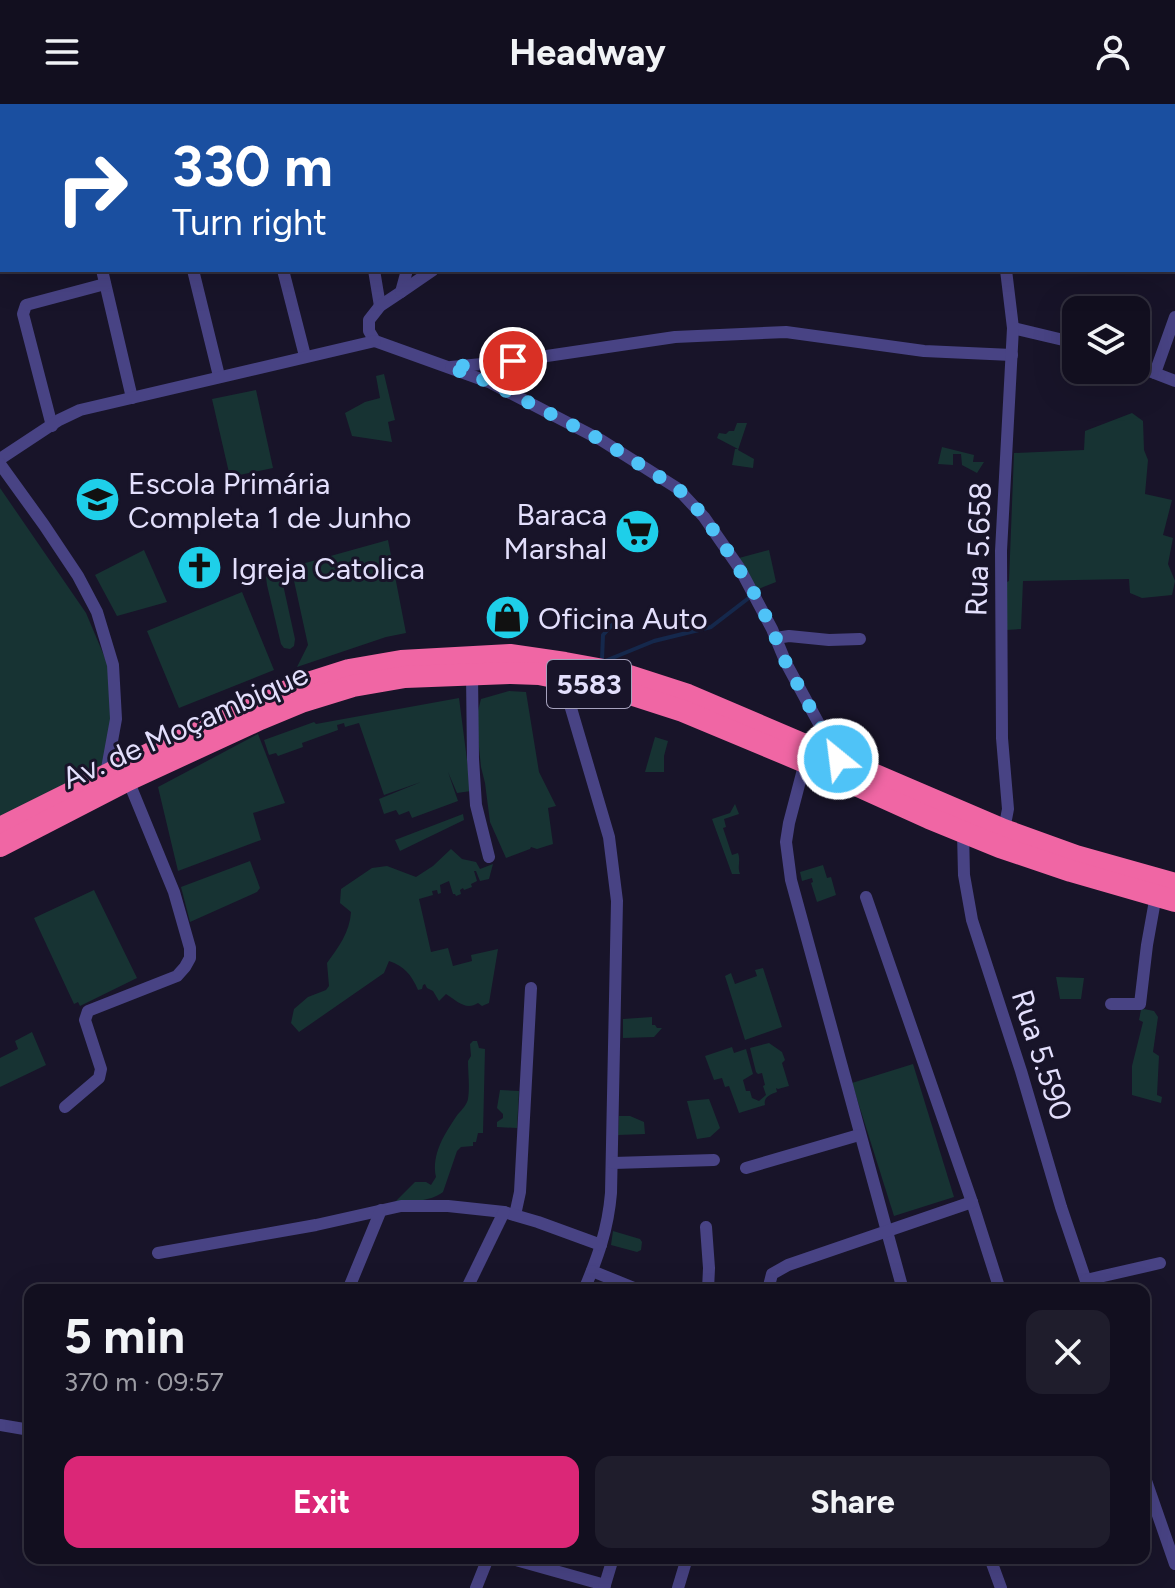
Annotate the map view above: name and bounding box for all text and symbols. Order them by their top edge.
icon: menu [40,30,84,74]
icon: person [1091,30,1135,74]
text: Headway [509,31,666,74]
text: 330 m [172,133,333,200]
icon: right [40,136,144,240]
text: Turn right [172,201,327,244]
map controls [1062,296,1150,384]
button: layers [1062,296,1150,384]
pin [479,327,547,395]
icon: arrive [491,339,535,383]
place label: Escola Primária Completa 1 de Junho [128,465,412,536]
school or university icon: Escola Primária Completa 1 de Junho [73,476,121,524]
street label: Rua 5.658 [957,481,999,617]
place label: Baraca Marshal [504,496,607,567]
supermarket icon: Baraca Marshal [614,507,662,555]
church icon: Igreja Catolica [176,544,224,592]
place label: Igreja Catolica [231,550,425,587]
shop icon: Oficina Auto [483,594,531,642]
place label: Oficina Auto [538,600,708,637]
street label: Av. de Moçambique [56,655,314,797]
road number: 5583 [547,660,631,708]
position arrow [796,717,880,801]
street label: Rua 5.590 [1004,985,1080,1125]
text: 5 min [64,1307,185,1365]
button: close [1026,1310,1110,1394]
text: 370 m · 09:57 [64,1366,224,1398]
button: Exit [64,1456,579,1548]
button: Share [595,1456,1110,1548]

